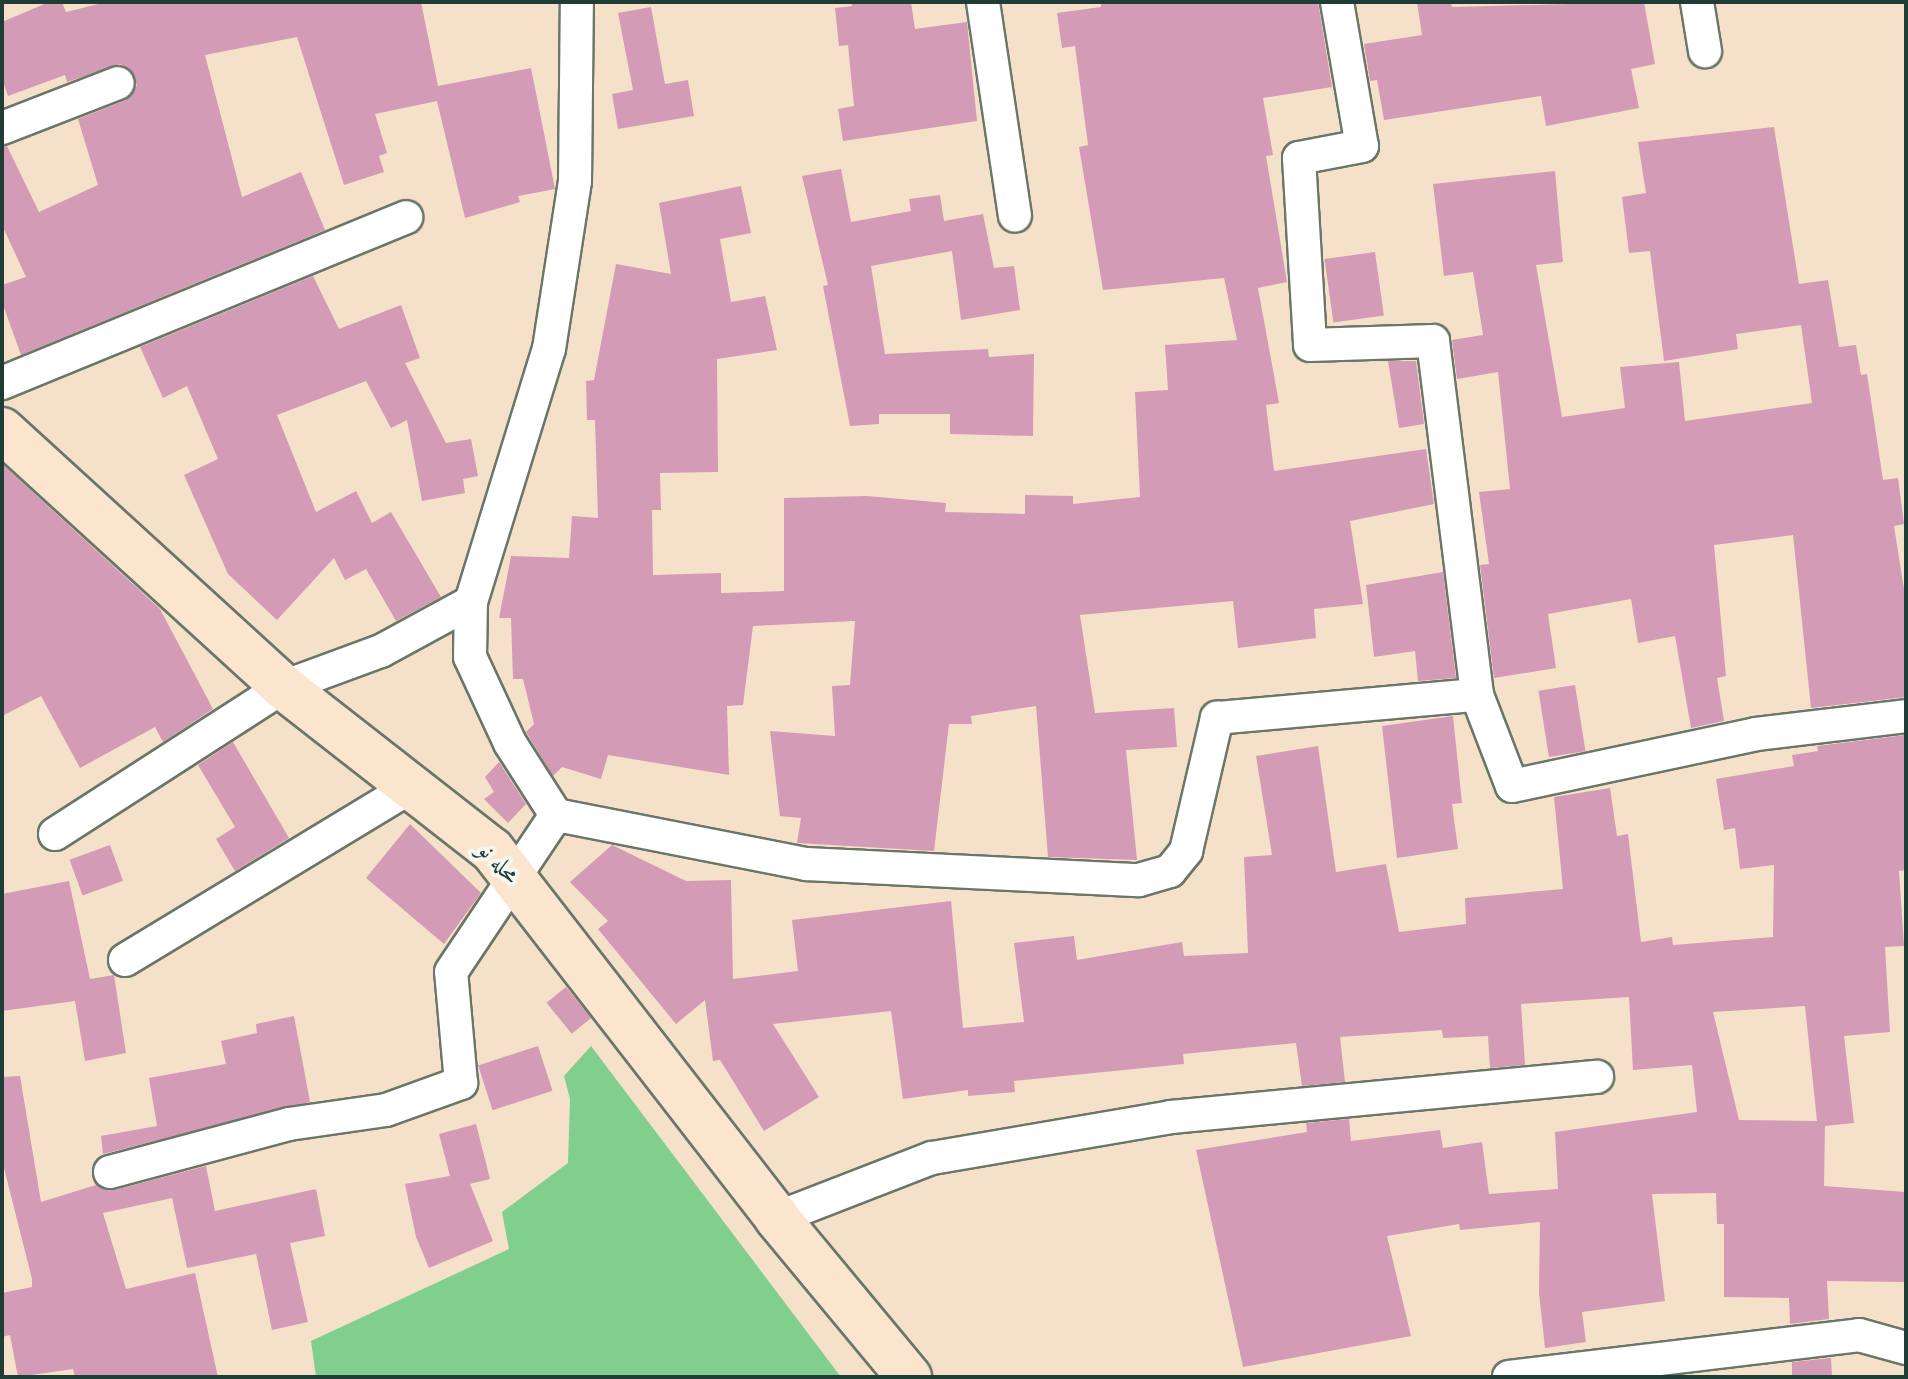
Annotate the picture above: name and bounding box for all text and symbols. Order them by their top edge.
street label: محله نو [472,835,526,889]

